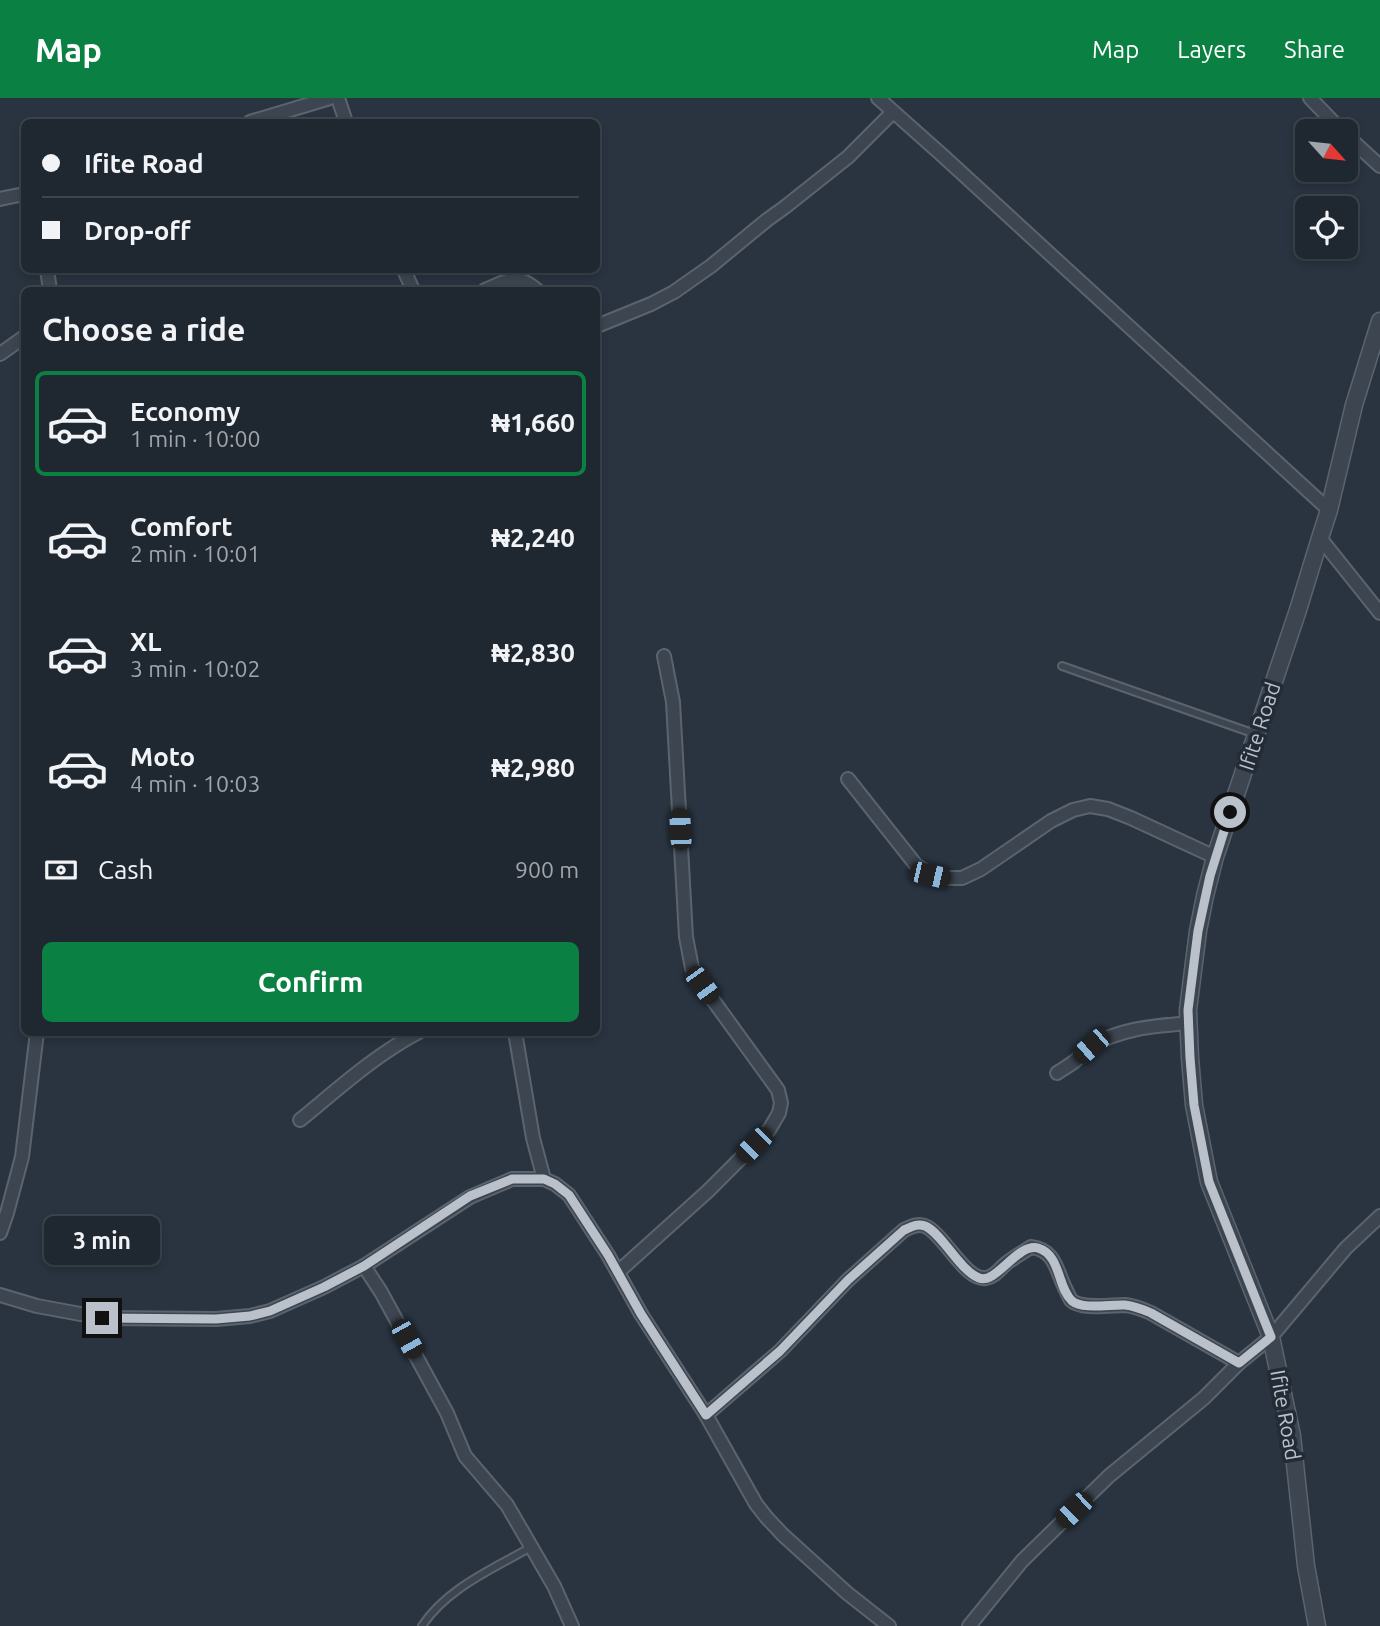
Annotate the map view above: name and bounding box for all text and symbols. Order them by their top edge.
text: Map [35,31,102,68]
text: Map [1092,36,1139,63]
text: Layers [1177,36,1246,63]
text: Share [1284,36,1345,63]
north arrow [1295,119,1358,182]
map controls [1295,119,1358,259]
text: Ifite Road [84,149,204,178]
button: locate [1295,196,1358,259]
text: Drop-off [84,216,191,245]
text: Choose a ride [42,311,245,347]
icon: car [46,392,109,455]
text: Economy [130,397,240,426]
text: ₦1,660 [491,408,575,437]
text: 1 min · 10:00 [130,426,261,451]
icon: car [46,507,109,570]
text: Comfort [130,512,233,541]
text: ₦2,240 [491,523,575,552]
text: 2 min · 10:01 [130,541,261,566]
icon: car [46,622,109,685]
text: XL [130,627,161,656]
text: ₦2,830 [491,638,575,667]
text: 3 min · 10:02 [130,656,261,681]
street label: Ifite Road [1233,679,1285,773]
icon: car [46,737,109,800]
text: Moto [130,742,195,771]
text: ₦2,980 [491,753,575,782]
text: 4 min · 10:03 [130,771,261,796]
route start [1214,796,1246,828]
car [669,807,692,851]
icon: cash [42,851,80,889]
text: Cash [98,855,153,884]
text: 900 m [515,857,579,882]
car [908,860,953,890]
button: Confirm [42,942,579,1022]
car [682,962,723,1008]
car [1069,1024,1114,1068]
car [732,1123,777,1167]
callout: 3 min [44,1216,160,1266]
text: 3 min [73,1228,131,1253]
route end [86,1302,118,1334]
car [388,1316,427,1362]
street label: Ifite Road [1266,1368,1306,1462]
car [1052,1488,1097,1532]

